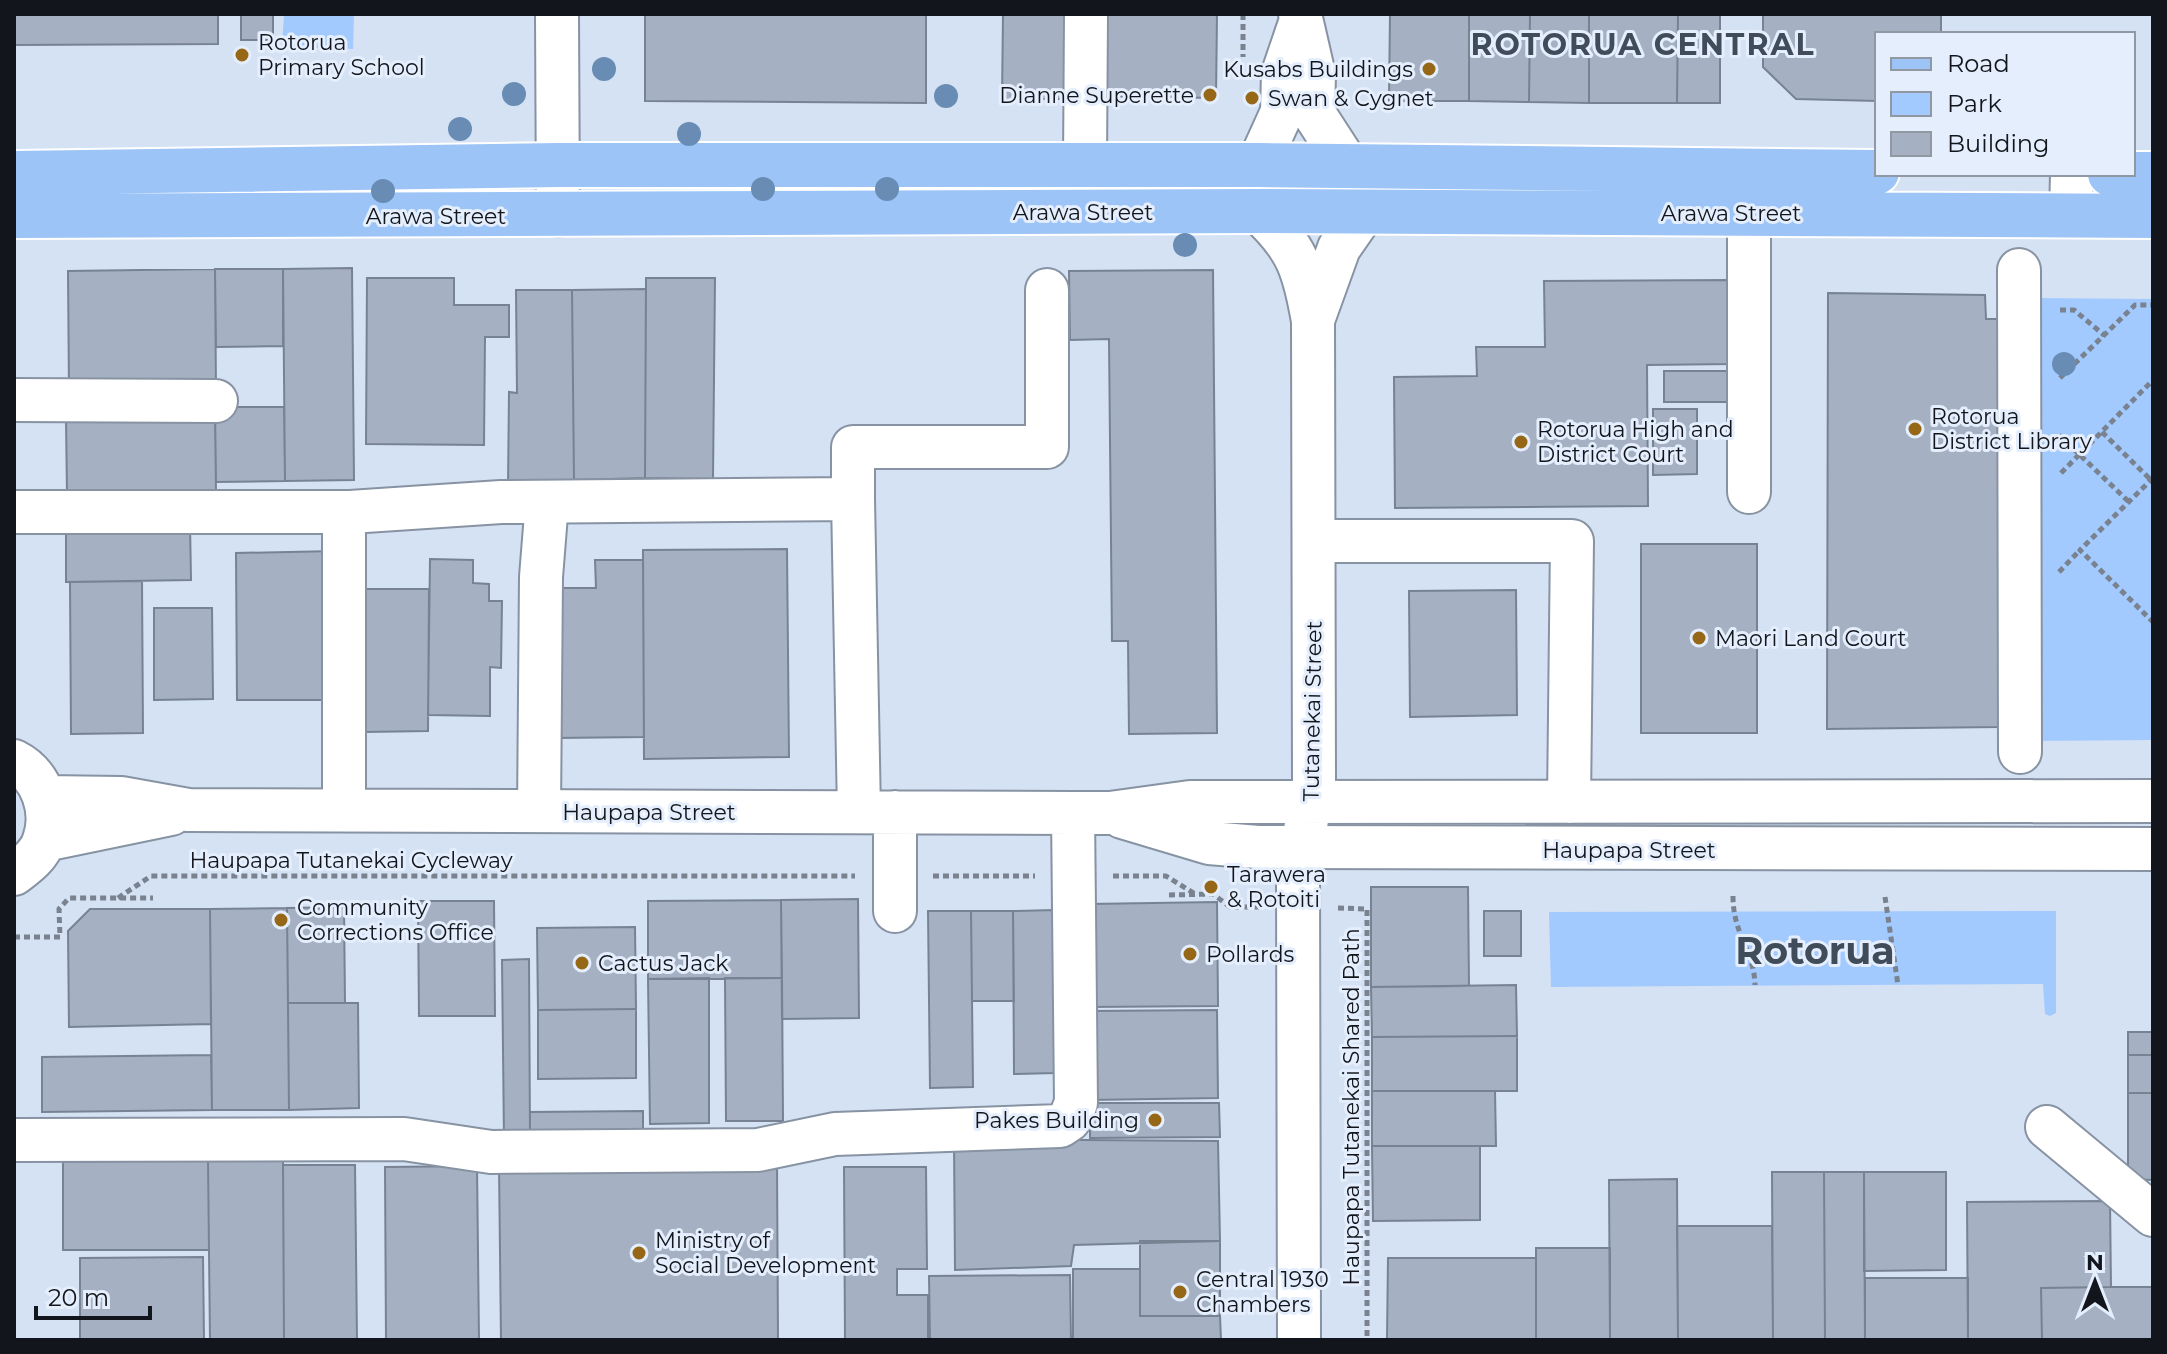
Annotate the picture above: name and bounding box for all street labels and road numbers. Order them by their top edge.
street label: Arawa Street [1013,199,1153,226]
street label: Arawa Street [1661,200,1801,227]
street label: Arawa Street [366,203,506,230]
street label: Tutanekai Street [1297,620,1328,802]
street label: Haupapa Street [562,799,736,826]
street label: Haupapa Street [1542,837,1716,864]
street label: Haupapa Tutanekai Cycleway [189,847,513,874]
street label: Haupapa Tutanekai Shared Path [1338,928,1365,1286]

